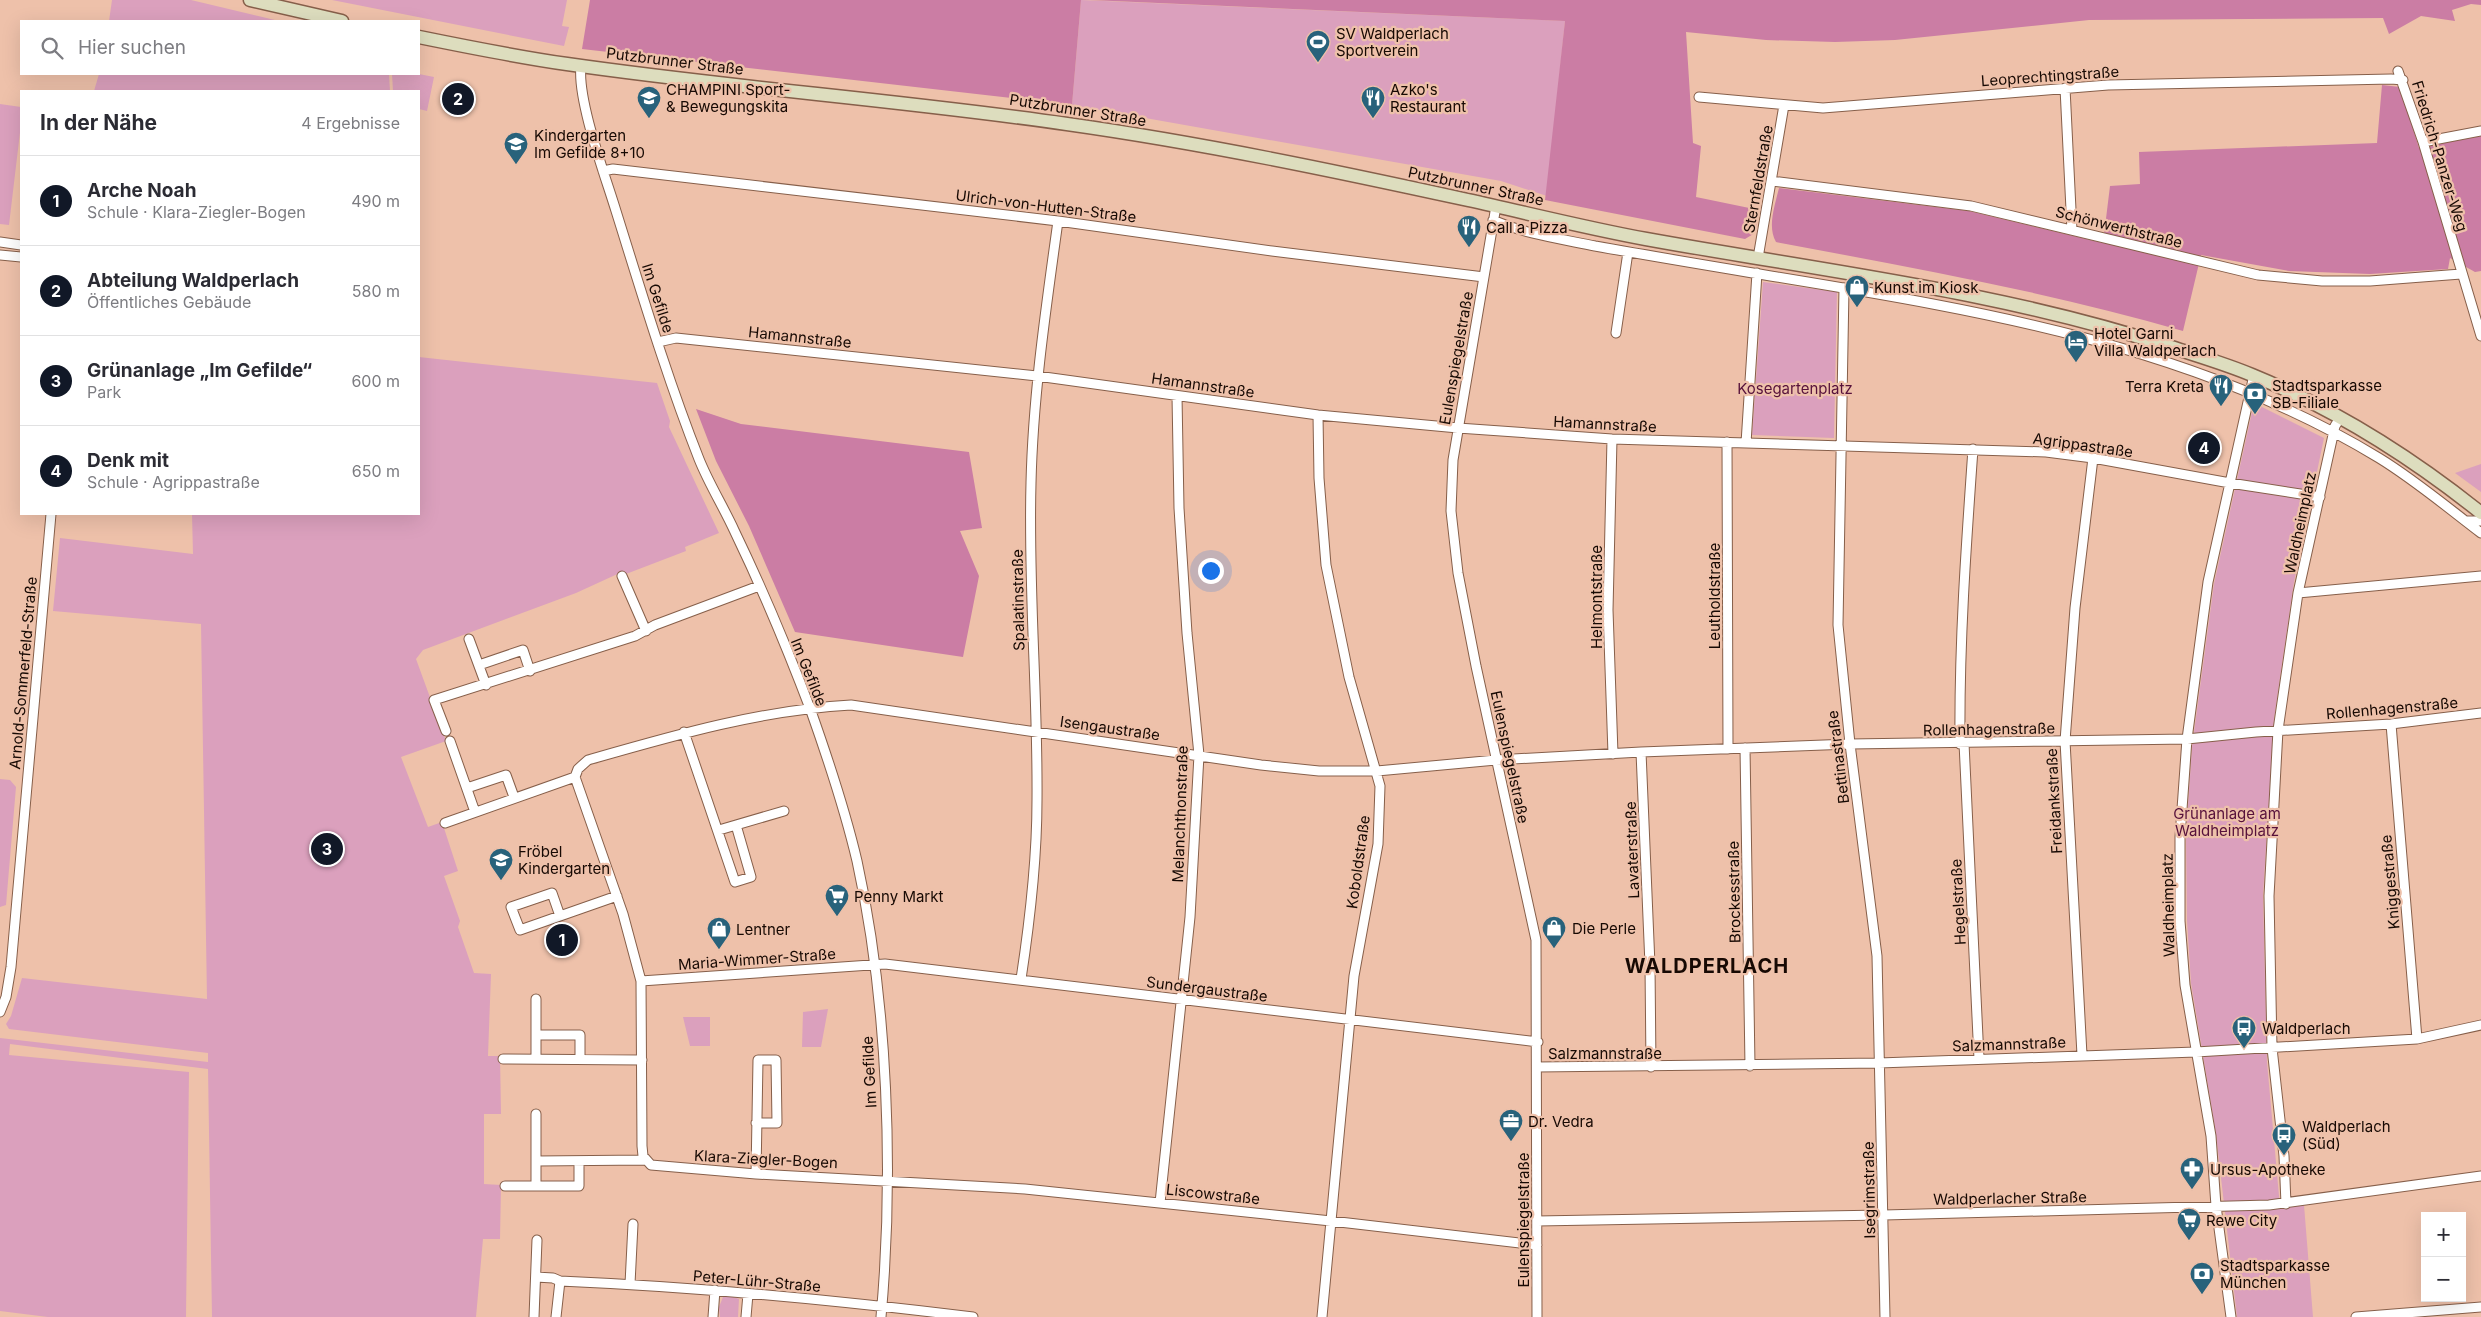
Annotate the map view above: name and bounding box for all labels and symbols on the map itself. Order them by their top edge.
place label: SV Waldperlach Sportverein [1336,24,1449,60]
sports icon: SV Waldperlach Sportverein [1305,29,1331,63]
street label: Putzbrunner Straße [605,43,745,79]
street label: Leoprechtingstraße [1980,62,2120,90]
street label: Friedrich-Panzer-Weg [2408,78,2472,234]
pin: 2 [442,80,474,118]
place label: CHAMPINI Sport- & Bewegungskita [666,80,790,116]
place label: Azko's Restaurant [1390,80,1466,116]
school or university icon: CHAMPINI Sport- & Bewegungskita [636,85,662,119]
restaurant icon: Azko's Restaurant [1360,85,1386,119]
street label: Putzbrunner Straße [1008,90,1148,130]
street label: Sternfeldstraße [1739,123,1777,235]
place label: Kindergarten Im Gefilde 8+10 [534,126,645,162]
school or university icon: Kindergarten Im Gefilde 8+10 [503,131,529,165]
street label: Putzbrunner Straße [1406,162,1546,210]
street label: Ulrich-von-Hutten-Straße [955,185,1137,227]
street label: Schönwerthstraße [2054,202,2184,252]
restaurant icon: Call a Pizza [1456,214,1482,248]
place label: Call a Pizza [1486,218,1568,237]
street label: Im Gefilde [638,261,678,335]
shop icon: Kunst im Kiosk [1844,274,1870,308]
place label: Kunst im Kiosk [1874,278,1979,297]
street label: Eulenspiegelstraße [1435,290,1477,426]
street label: Hamannstraße [747,322,853,352]
place label: Hotel Garni Villa Waldperlach [2094,324,2216,360]
hotel icon: Hotel Garni Villa Waldperlach [2063,329,2089,363]
street label: Hamannstraße [1150,368,1256,402]
restaurant icon: Terra Kreta [2208,373,2234,407]
place label: Stadtsparkasse SB-Filiale [2272,376,2382,412]
place label: Terra Kreta [2125,377,2204,396]
park label: Kosegartenplatz [1737,379,1853,398]
bank icon: Stadtsparkasse SB-Filiale [2242,381,2268,415]
street label: Hamannstraße [1553,412,1657,436]
street label: Agrippastraße [2032,429,2134,461]
pin: 4 [2188,429,2220,467]
street label: Waldheimplatz [2280,470,2320,576]
street label: Leutholdstraße [1705,543,1724,649]
street label: Helmontstraße [1587,545,1606,649]
street label: Spalatinstraße [1008,549,1028,651]
your location [1198,558,1224,584]
street label: Arnold-Sommerfeld-Straße [5,576,41,770]
street label: Im Gefilde [787,635,831,709]
street label: Eulenspiegelstraße [1487,689,1533,825]
street label: Rollenhagenstraße [2325,693,2459,723]
street label: Bettinastraße [1823,709,1853,805]
street label: Isengaustraße [1059,712,1161,744]
street label: Rollenhagenstraße [1923,718,2055,740]
street label: Melanchthonstraße [1168,745,1192,883]
street label: Freidankstraße [2042,748,2066,854]
street label: Lavaterstraße [1621,801,1643,899]
park label: Grünanlage am Waldheimplatz [2173,804,2281,840]
street label: Koboldstraße [1342,814,1374,910]
pin: 3 [311,830,343,868]
street label: Kniggestraße [2376,834,2404,930]
street label: Brockesstraße [1724,841,1744,943]
place label: Fröbel Kindergarten [518,842,610,878]
school or university icon: Fröbel Kindergarten [488,847,514,881]
street label: Waldheimplatz [2158,853,2178,957]
street label: Hegelstraße [1946,858,1970,946]
supermarket icon: Penny Markt [824,883,850,917]
place label: Penny Markt [854,887,943,906]
shop icon: Die Perle [1541,915,1567,949]
shop icon: Lentner [706,916,732,950]
place label: Die Perle [1572,919,1636,938]
place label: Lentner [736,920,791,939]
pin: 1 [546,921,578,959]
street label: Maria-Wimmer-Straße [678,944,836,974]
district label: WALDPERLACH [1625,954,1789,978]
street label: Sundergaustraße [1145,972,1269,1006]
bus stop icon: Waldperlach [2231,1015,2257,1049]
place label: Waldperlach [2262,1019,2351,1038]
street label: Salzmannstraße [1952,1033,2066,1055]
street label: Im Gefilde [858,1036,880,1108]
street label: Salzmannstraße [1548,1044,1662,1063]
office icon: Dr. Vedra [1498,1108,1524,1142]
place label: Dr. Vedra [1528,1112,1594,1131]
place label: Waldperlach (Süd) [2302,1117,2391,1153]
bus stop icon: Waldperlach (Süd) [2271,1122,2297,1156]
street label: Isegrimstraße [1859,1141,1879,1239]
street label: Klara-Ziegler-Bogen [694,1146,838,1172]
street label: Eulenspiegelstraße [1514,1152,1533,1288]
pharmacy icon: Ursus-Apotheke [2179,1156,2205,1190]
place label: Ursus-Apotheke [2210,1160,2326,1179]
street label: Liscowstraße [1165,1180,1261,1208]
street label: Waldperlacher Straße [1933,1187,2087,1209]
supermarket icon: Rewe City [2176,1207,2202,1241]
place label: Rewe City [2206,1211,2278,1230]
place label: Stadtsparkasse München [2220,1256,2330,1292]
bank icon: Stadtsparkasse München [2189,1261,2215,1295]
street label: Peter-Lühr-Straße [692,1266,822,1296]

